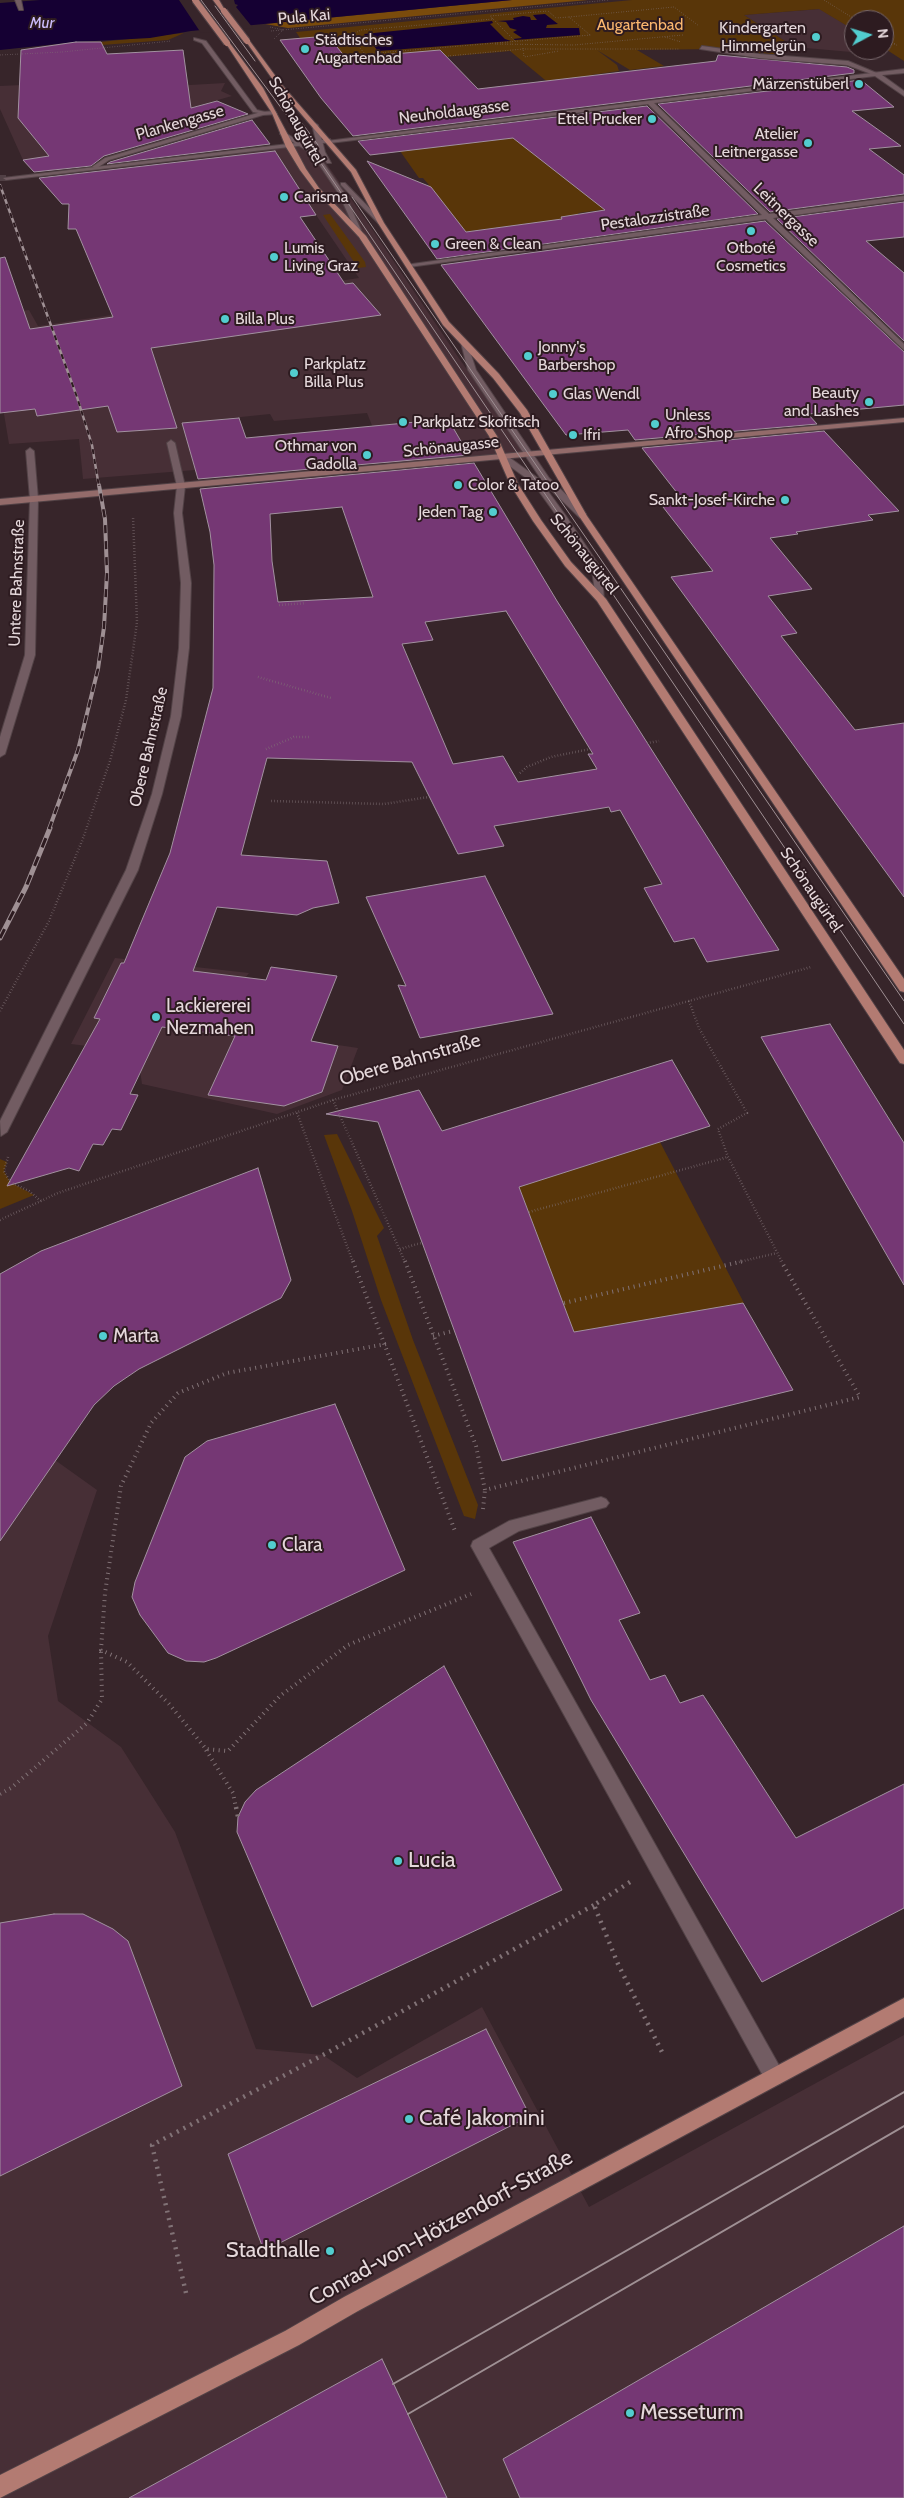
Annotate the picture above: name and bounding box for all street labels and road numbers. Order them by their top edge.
street label: Pula Kai [277,5,331,29]
street label: Schönaugürtel [264,74,328,168]
street label: Neuholdaugasse [398,96,510,128]
street label: Plankengasse [134,101,226,145]
street label: Leitnergasse [749,179,823,251]
street label: Pestalozzistraße [599,201,711,235]
street label: Schönaugasse [402,432,500,462]
street label: Schönaugürtel [546,510,622,598]
street label: Untere Bahnstraße [5,519,29,647]
street label: Obere Bahnstraße [126,685,172,809]
street label: Schönaugürtel [776,844,846,936]
street label: Obere Bahnstraße [337,1029,483,1091]
street label: Conrad-von-Hötzendorf-Straße [305,2144,577,2312]

